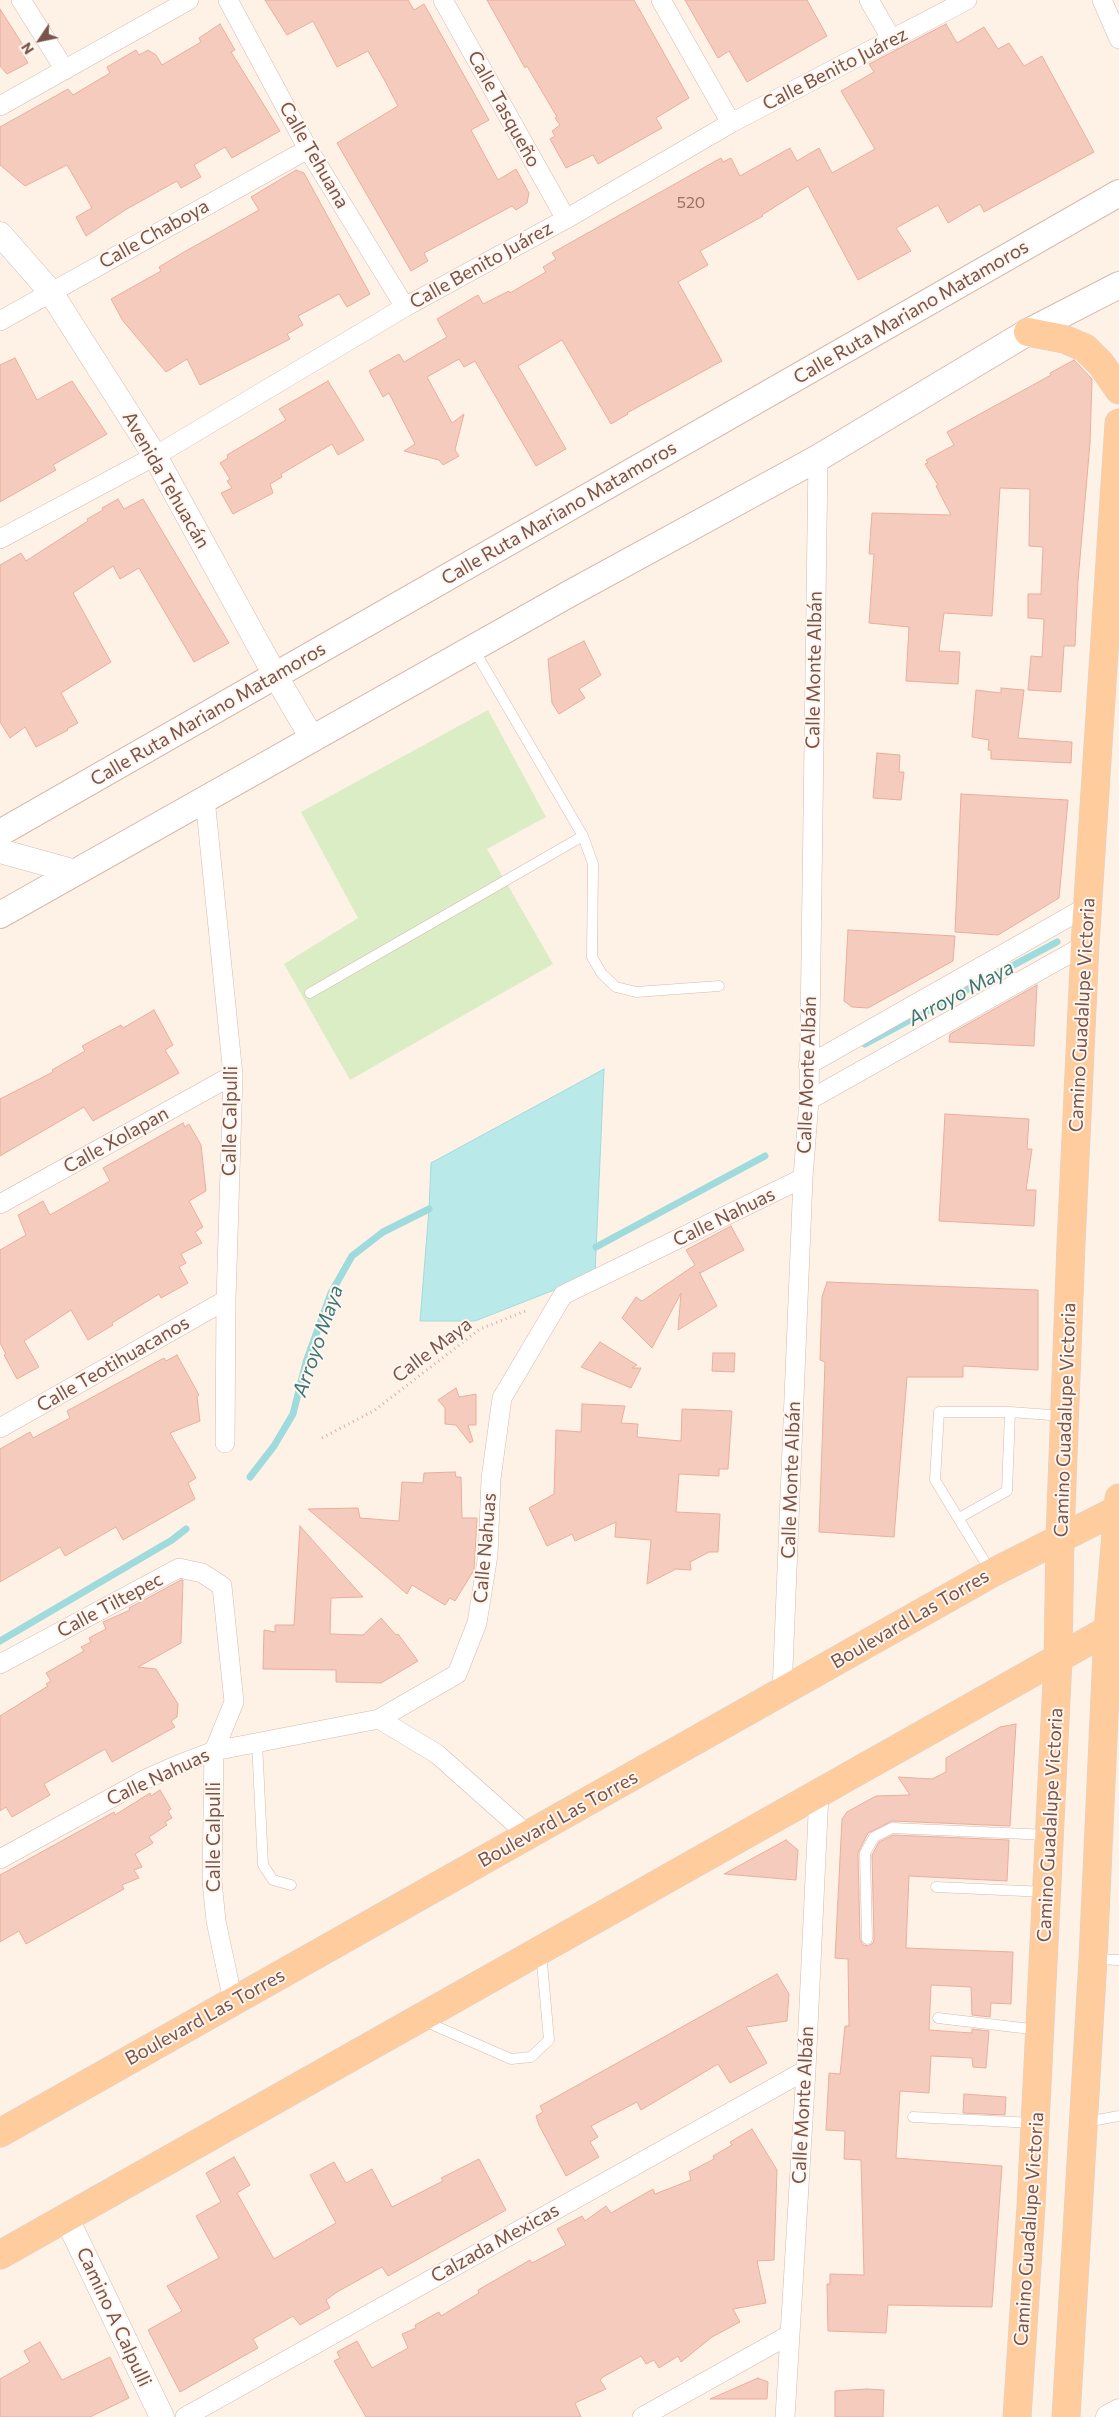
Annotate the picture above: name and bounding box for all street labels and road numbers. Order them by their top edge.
street label: Calle Benito Juárez [759,23,911,115]
street label: Calle Tasqueño [463,47,545,171]
street label: Calle Tehuana [274,98,354,212]
street label: Calle Chaboya [95,194,213,274]
street label: Calle Benito Juárez [406,216,556,314]
street label: Calle Ruta Mariano Matamoros [789,235,1033,389]
street label: Avenida Tehuacán [118,407,214,553]
street label: Calle Ruta Mariano Matamoros [437,436,681,590]
street label: Calle Monte Albán [801,591,827,749]
street label: Calle Ruta Mariano Matamoros [86,637,330,791]
street label: Camino Guadalupe Victoria [1064,897,1100,1133]
street label: Calle Monte Albán [793,996,821,1154]
street label: Calle Calpulli [218,1066,242,1176]
street label: Calle Xolapan [59,1102,173,1178]
street label: Calle Nahuas [669,1183,779,1251]
street label: Camino Guadalupe Victoria [1050,1302,1080,1538]
street label: Calle Teotihuacanos [33,1311,193,1417]
street label: Calle Maya [388,1313,476,1387]
street label: Calle Monte Albán [777,1401,805,1559]
street label: Calle Nahuas [469,1492,501,1604]
street label: Boulevard Las Torres [827,1564,993,1674]
street label: Calle Tiltepec [53,1568,167,1642]
street label: Camino Guadalupe Victoria [1032,1707,1068,1943]
street label: Calle Nahuas [103,1743,213,1811]
street label: Boulevard Las Torres [474,1766,642,1872]
street label: Calle Calpulli [203,1782,225,1892]
street label: Boulevard Las Torres [121,1964,289,2070]
street label: Calle Monte Albán [787,2026,819,2184]
street label: Camino Guadalupe Victoria [1009,2111,1049,2347]
street label: Calzada Mexicas [427,2198,563,2288]
street label: Camino A Calpulli [72,2244,156,2390]

